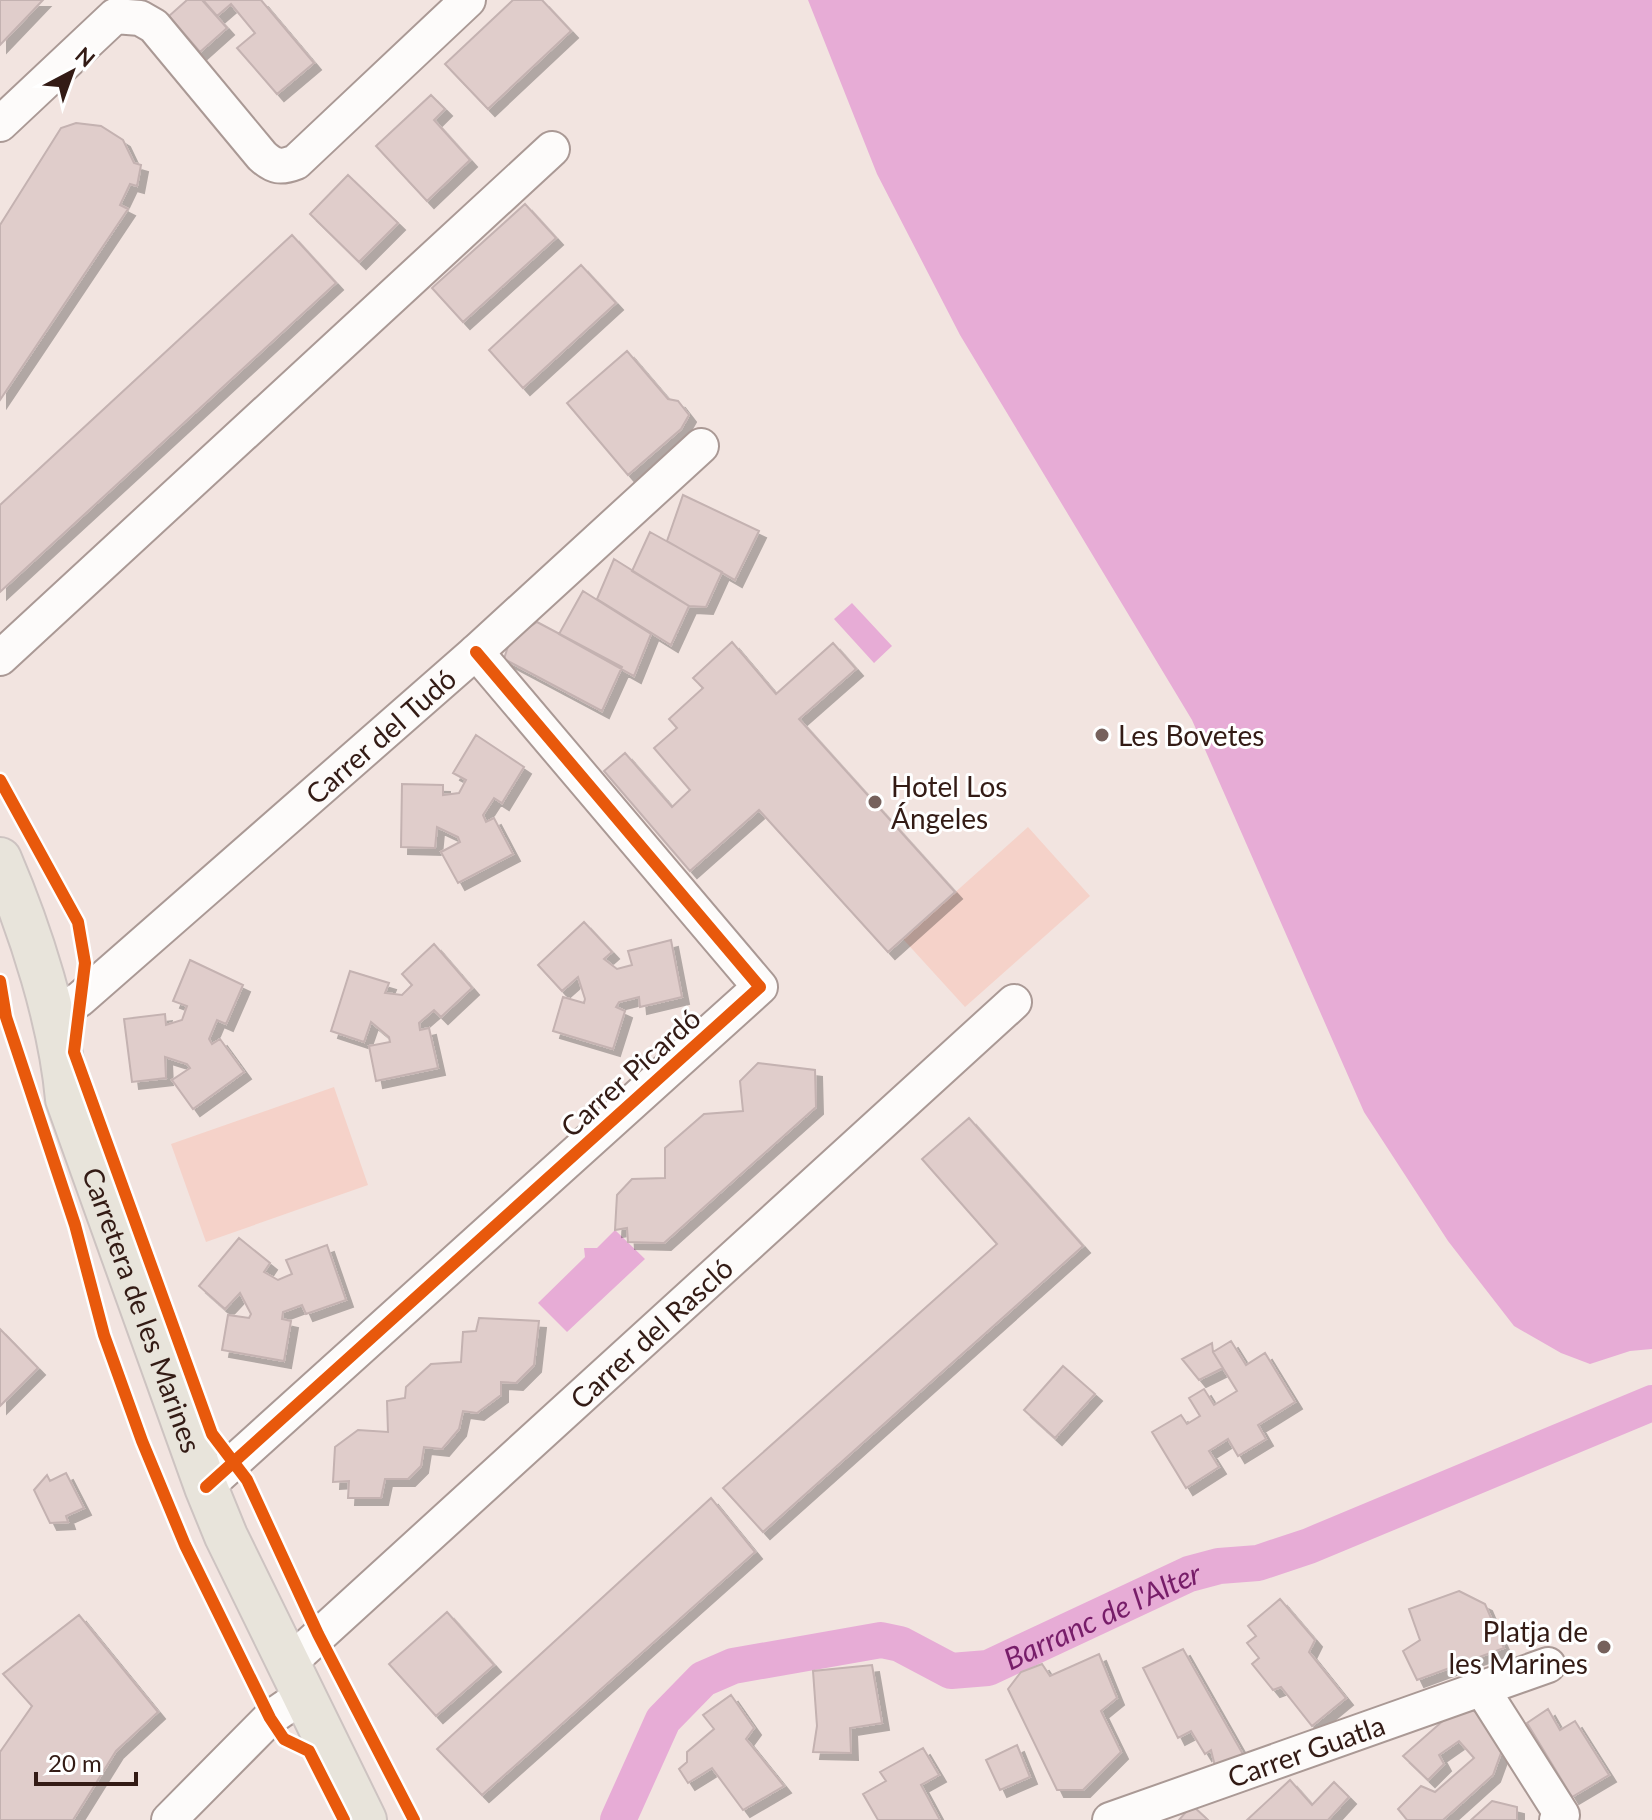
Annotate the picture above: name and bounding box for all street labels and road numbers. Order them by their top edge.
street label: Carrer del Tudó [298,661,462,811]
street label: Carrer Picardó [553,1001,707,1143]
street label: Carretera de les Marines [76,1163,209,1457]
street label: Carrer del Rascló [563,1250,739,1415]
street label: Carrer Guatla [1223,1707,1389,1794]

